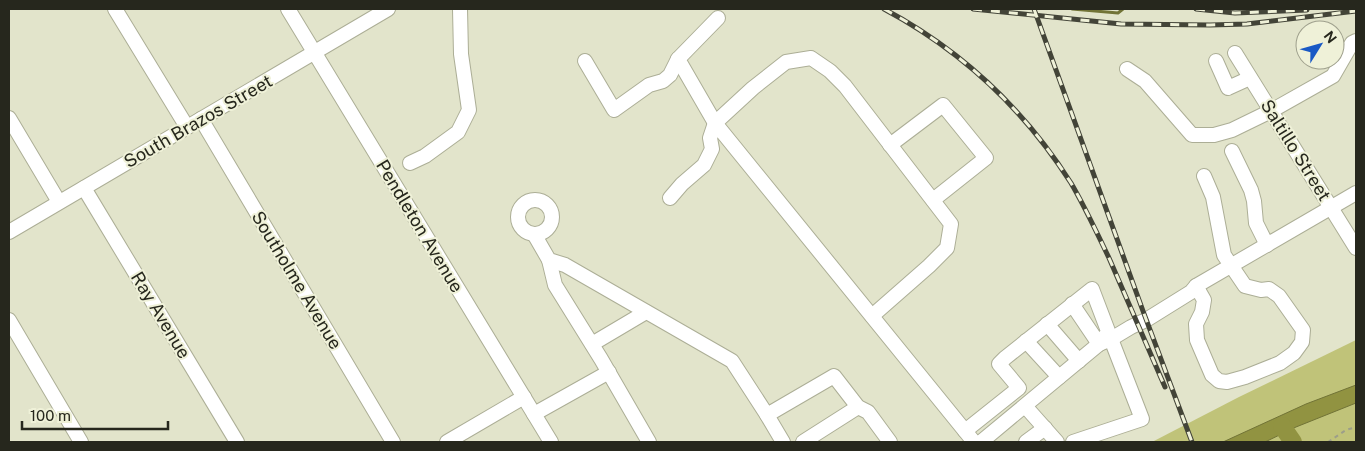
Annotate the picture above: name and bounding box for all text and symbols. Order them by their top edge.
north arrow [1295,20,1345,70]
text: N [1321,28,1340,46]
street label: South Brazos Street [120,70,276,172]
street label: Saltillo Street [1256,95,1336,205]
street label: Pendleton Avenue [372,156,468,296]
street label: Southolme Avenue [247,207,347,353]
street label: Ray Avenue [127,268,195,362]
scale bar [22,398,169,430]
text: 100 m [30,407,71,424]

